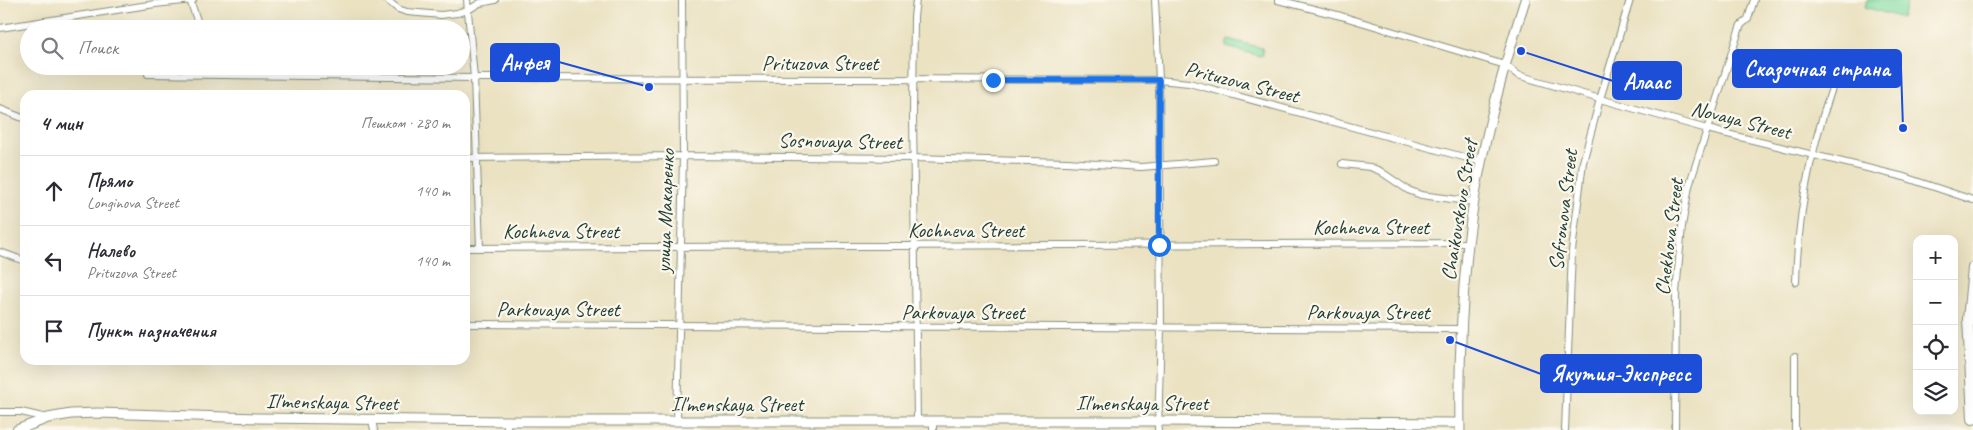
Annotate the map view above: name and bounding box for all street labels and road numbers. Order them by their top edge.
street label: Prituzova Street [762,50,880,76]
street label: Prituzova Street [1182,55,1304,109]
street label: Novaya Street [1689,95,1795,145]
street label: Sosnovaya Street [778,127,904,155]
street label: Chaikovskovo Street [1435,135,1483,282]
street label: Sofronova Street [1543,146,1584,272]
street label: улица Макаренко [650,147,680,275]
street label: Chekhova Street [1649,175,1689,297]
street label: Kochneva Street [1313,214,1431,240]
street label: Kochneva Street [908,217,1026,243]
street label: Kochneva Street [503,218,621,244]
street label: Parkovaya Street [497,296,621,322]
street label: Parkovaya Street [902,299,1026,325]
street label: Parkovaya Street [1307,299,1431,325]
street label: Il'menskaya Street [266,388,400,416]
street label: Il'menskaya Street [1076,390,1210,416]
street label: Il'menskaya Street [671,391,805,417]

